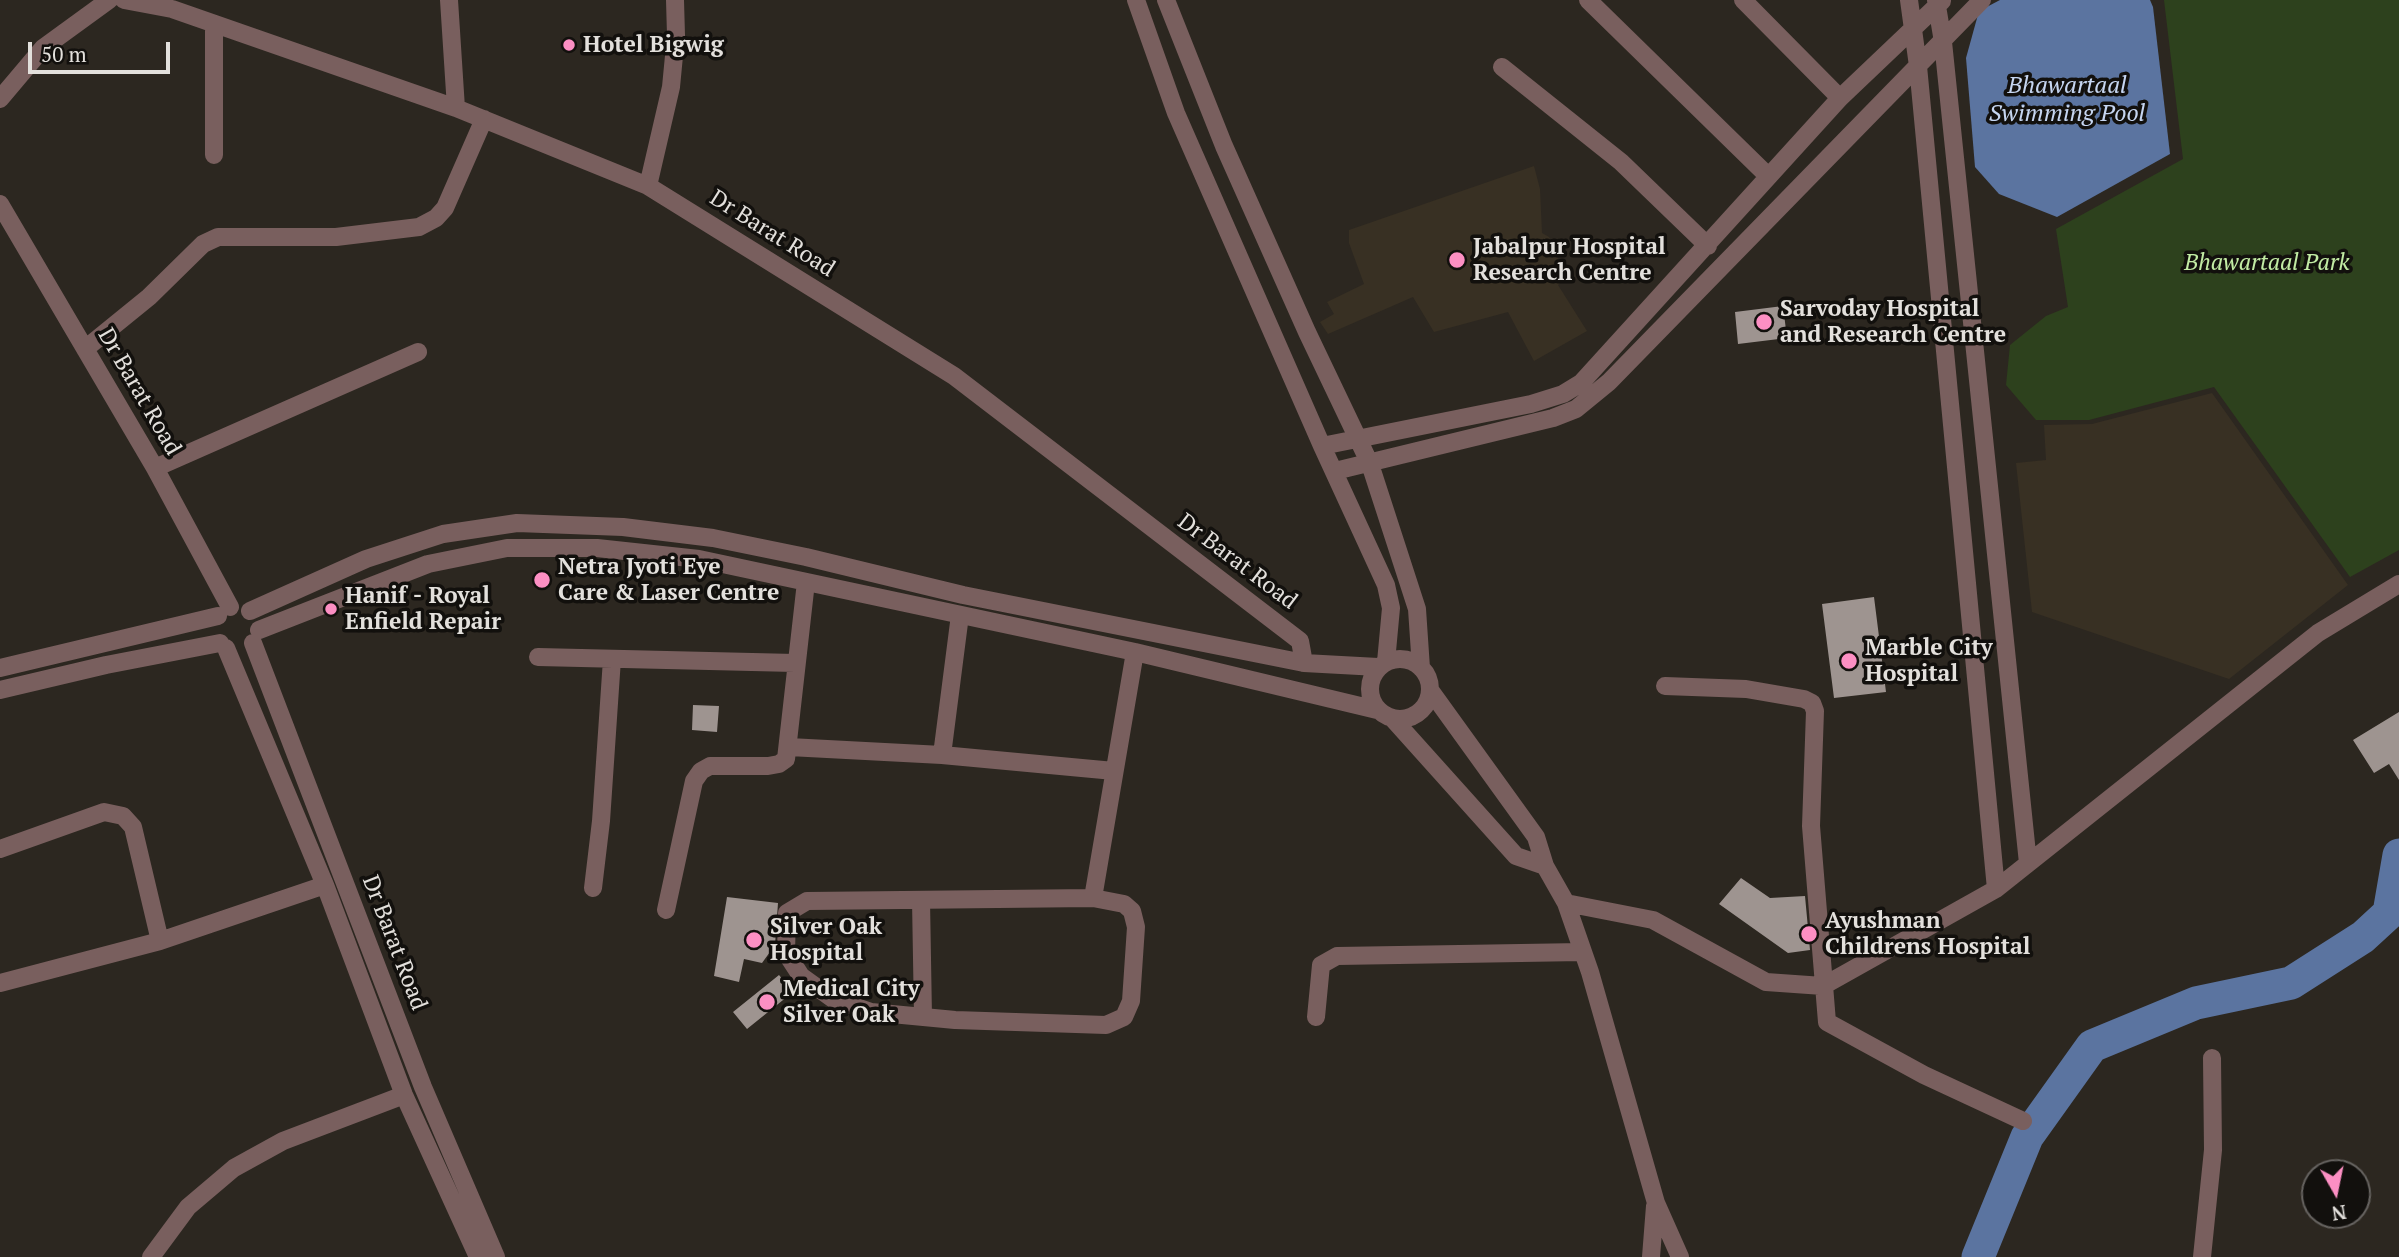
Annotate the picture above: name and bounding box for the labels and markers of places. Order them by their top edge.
place label: Hotel Bigwig [583,31,724,59]
marker: Hotel Bigwig [561,37,577,53]
place label: Jabalpur Hospital Research Centre [1473,233,1666,287]
marker: Jabalpur Hospital Research Centre [1447,250,1467,270]
place label: Sarvoday Hospital and Research Centre [1780,295,2006,349]
marker: Sarvoday Hospital and Research Centre [1754,312,1774,332]
place label: Netra Jyoti Eye Care & Laser Centre [558,553,779,607]
marker: Netra Jyoti Eye Care & Laser Centre [532,570,552,590]
place label: Hanif - Royal Enfield Repair [345,582,501,636]
marker: Hanif - Royal Enfield Repair [323,601,339,617]
place label: Marble City Hospital [1865,634,1993,688]
marker: Marble City Hospital [1839,651,1859,671]
place label: Ayushman Childrens Hospital [1825,907,2030,961]
place label: Silver Oak Hospital [770,913,882,967]
marker: Ayushman Childrens Hospital [1799,924,1819,944]
marker: Silver Oak Hospital [744,930,764,950]
place label: Medical City Silver Oak [783,975,920,1029]
marker: Medical City Silver Oak [757,992,777,1012]

